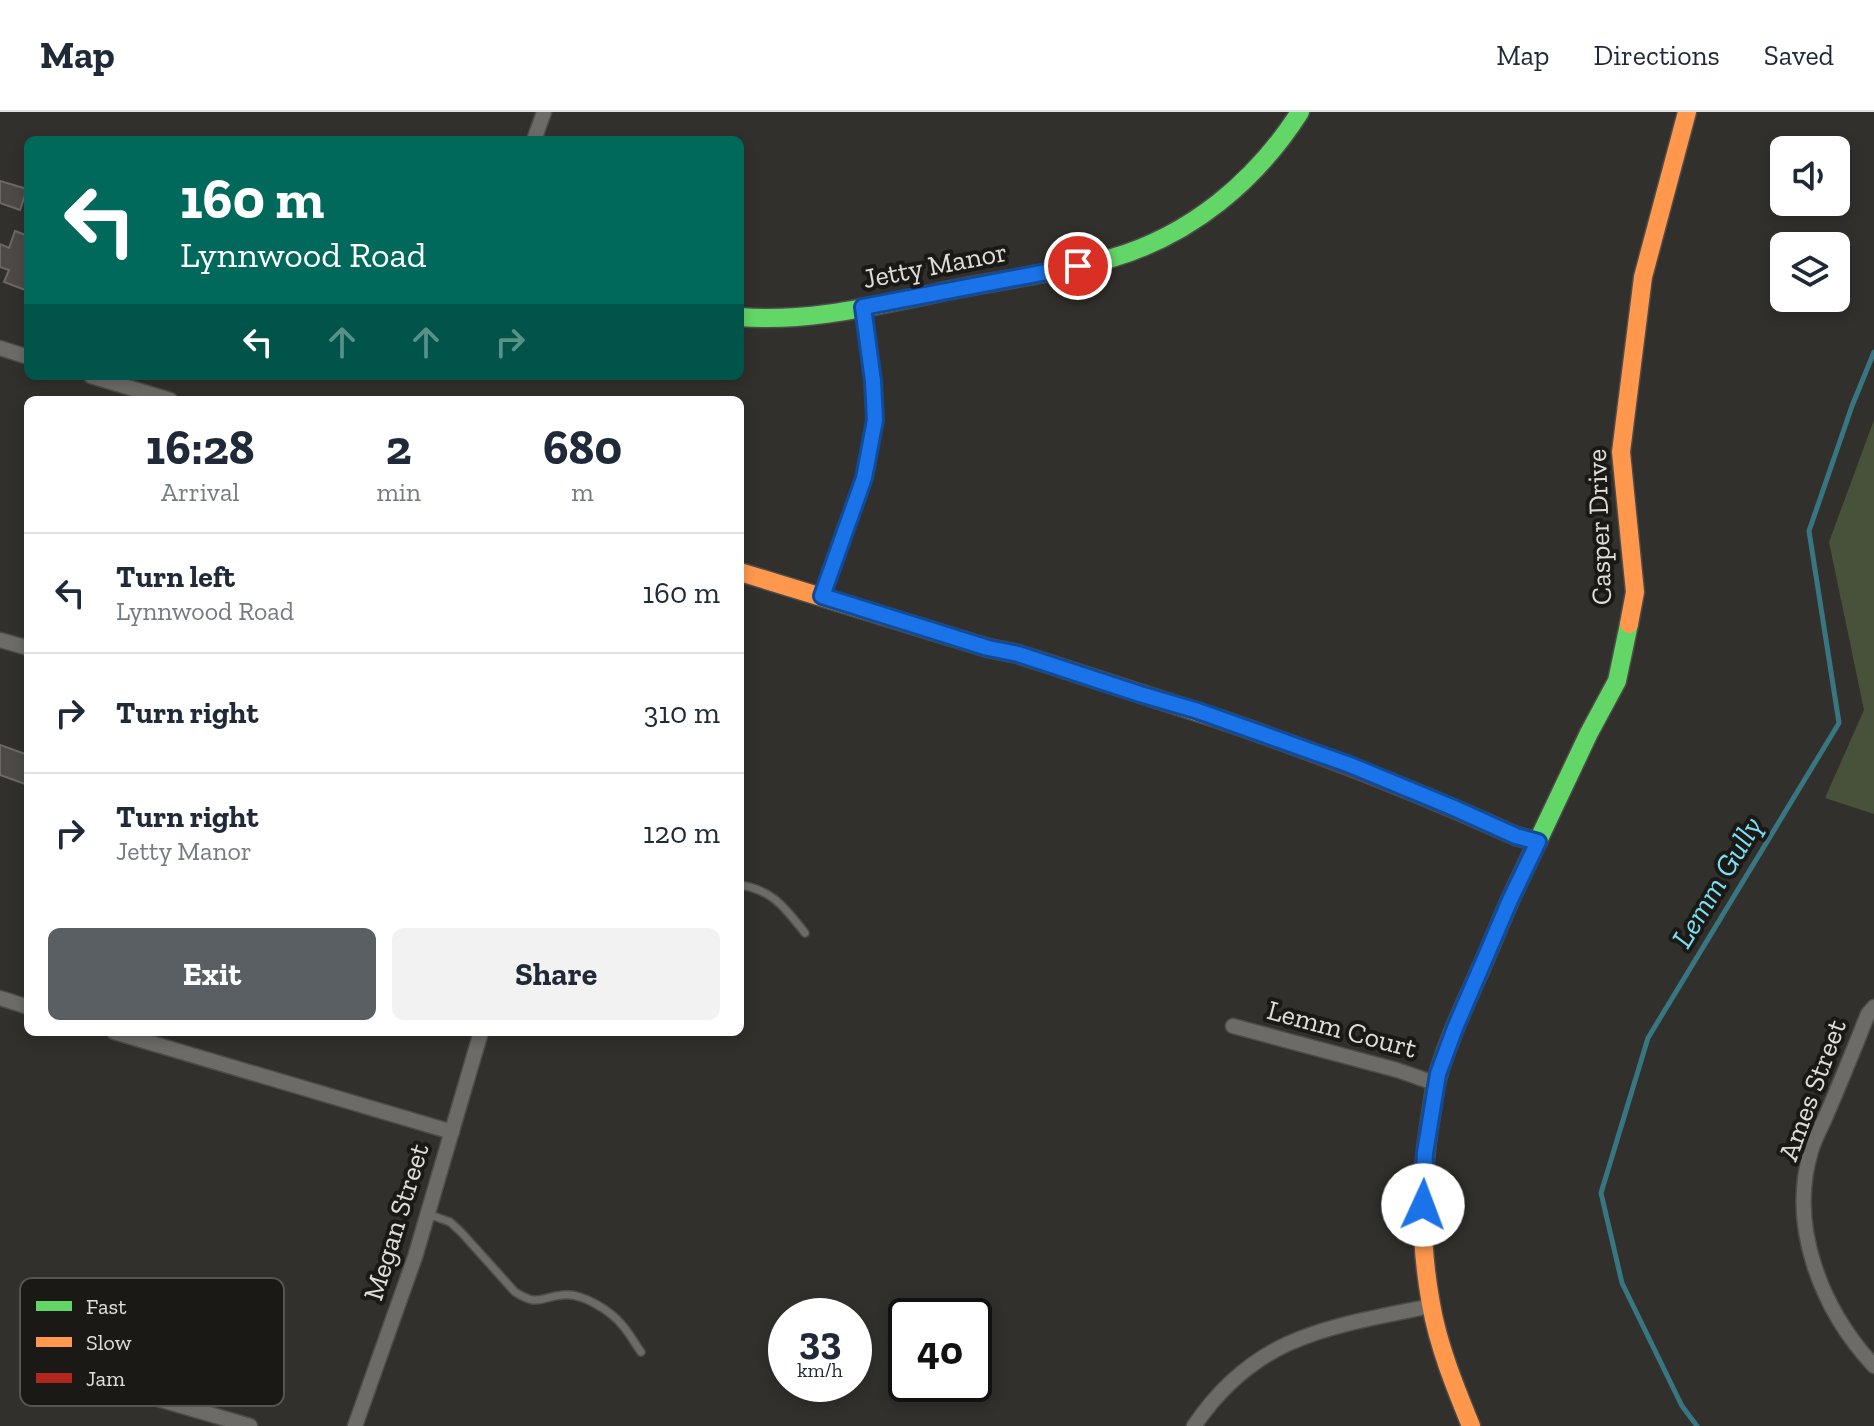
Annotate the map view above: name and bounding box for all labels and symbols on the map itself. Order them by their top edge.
pin [1044,232,1112,300]
street label: Jetty Manor [860,235,1010,295]
street label: Casper Drive [1580,448,1618,606]
water label: Lemm Gully [1664,810,1770,954]
street label: Lemm Court [1264,993,1421,1065]
street label: Ames Street [1771,1014,1853,1165]
street label: Megan Street [357,1139,436,1304]
position arrow [1381,1163,1465,1247]
legend [20,1278,284,1406]
text: Fast [86,1293,127,1320]
speed limit sign: 40 [888,1298,992,1402]
text: Slow [86,1329,132,1356]
text: Jam [86,1365,125,1392]

